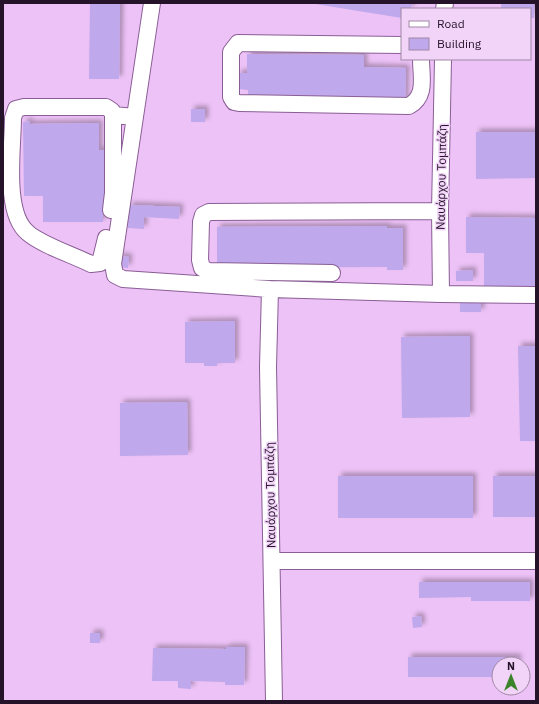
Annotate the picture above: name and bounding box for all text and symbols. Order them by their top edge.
legend [401,8,531,60]
text: Road [437,16,465,31]
text: Building [437,36,482,51]
street label: Ναυάρχου Τομπάζη [433,124,449,230]
street label: Ναυάρχου Τομπάζη [262,442,278,548]
north arrow [491,656,531,696]
text: N [507,659,515,673]

